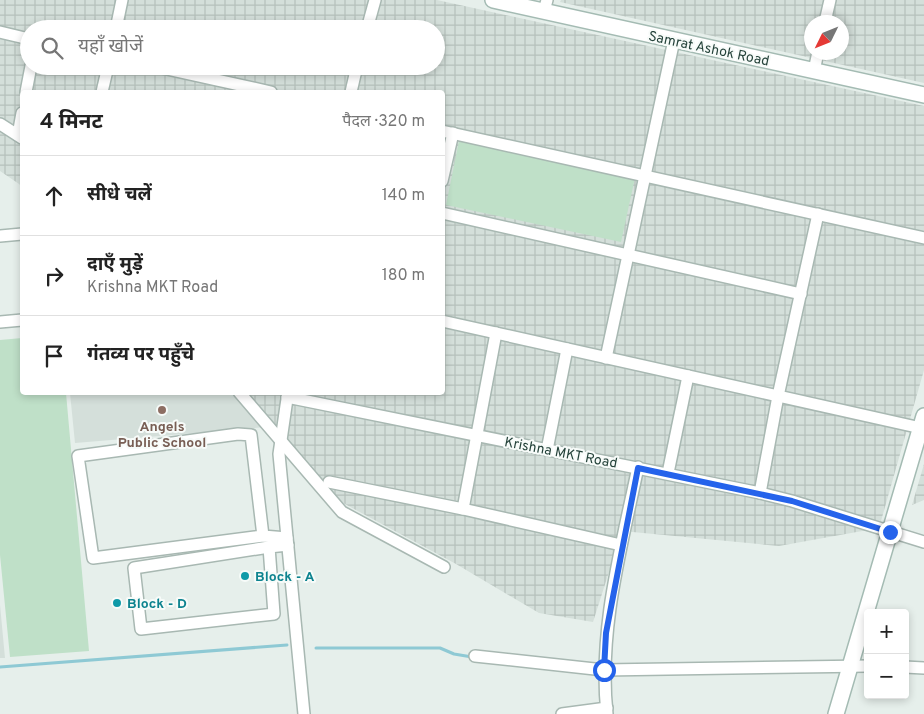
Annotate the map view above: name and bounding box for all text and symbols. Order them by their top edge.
north arrow [804,15,849,60]
search box [20,20,445,75]
street label: Samrat Ashok Road [647,28,771,71]
icon: search [38,34,66,62]
text: यहाँ खोजें [78,35,143,59]
text: 4 मिनट [40,109,103,136]
text: पैदल · 320 m [342,112,425,132]
icon: ahead [40,182,68,210]
text: सीधे चलें [87,183,152,207]
text: 140 m [382,186,425,206]
text: दाएँ मुड़ें [87,253,143,277]
icon: right [40,262,68,290]
text: 180 m [382,266,425,286]
text: Krishna MKT Road [87,278,218,298]
icon: arrive [40,342,68,370]
text: गंतव्य पर पहुँचे [87,343,194,367]
marker: Angels Public School [156,404,168,416]
place label: Angels Public School [118,419,206,452]
street label: Krishna MKT Road [503,434,619,473]
route end [879,521,902,544]
place label: Block - A [255,569,314,586]
marker: Block - A [239,570,251,582]
place label: Block - D [127,596,187,613]
marker: Block - D [111,597,123,609]
map controls [864,609,909,699]
button: + [864,609,909,654]
button: − [864,654,909,699]
route start [593,659,616,682]

